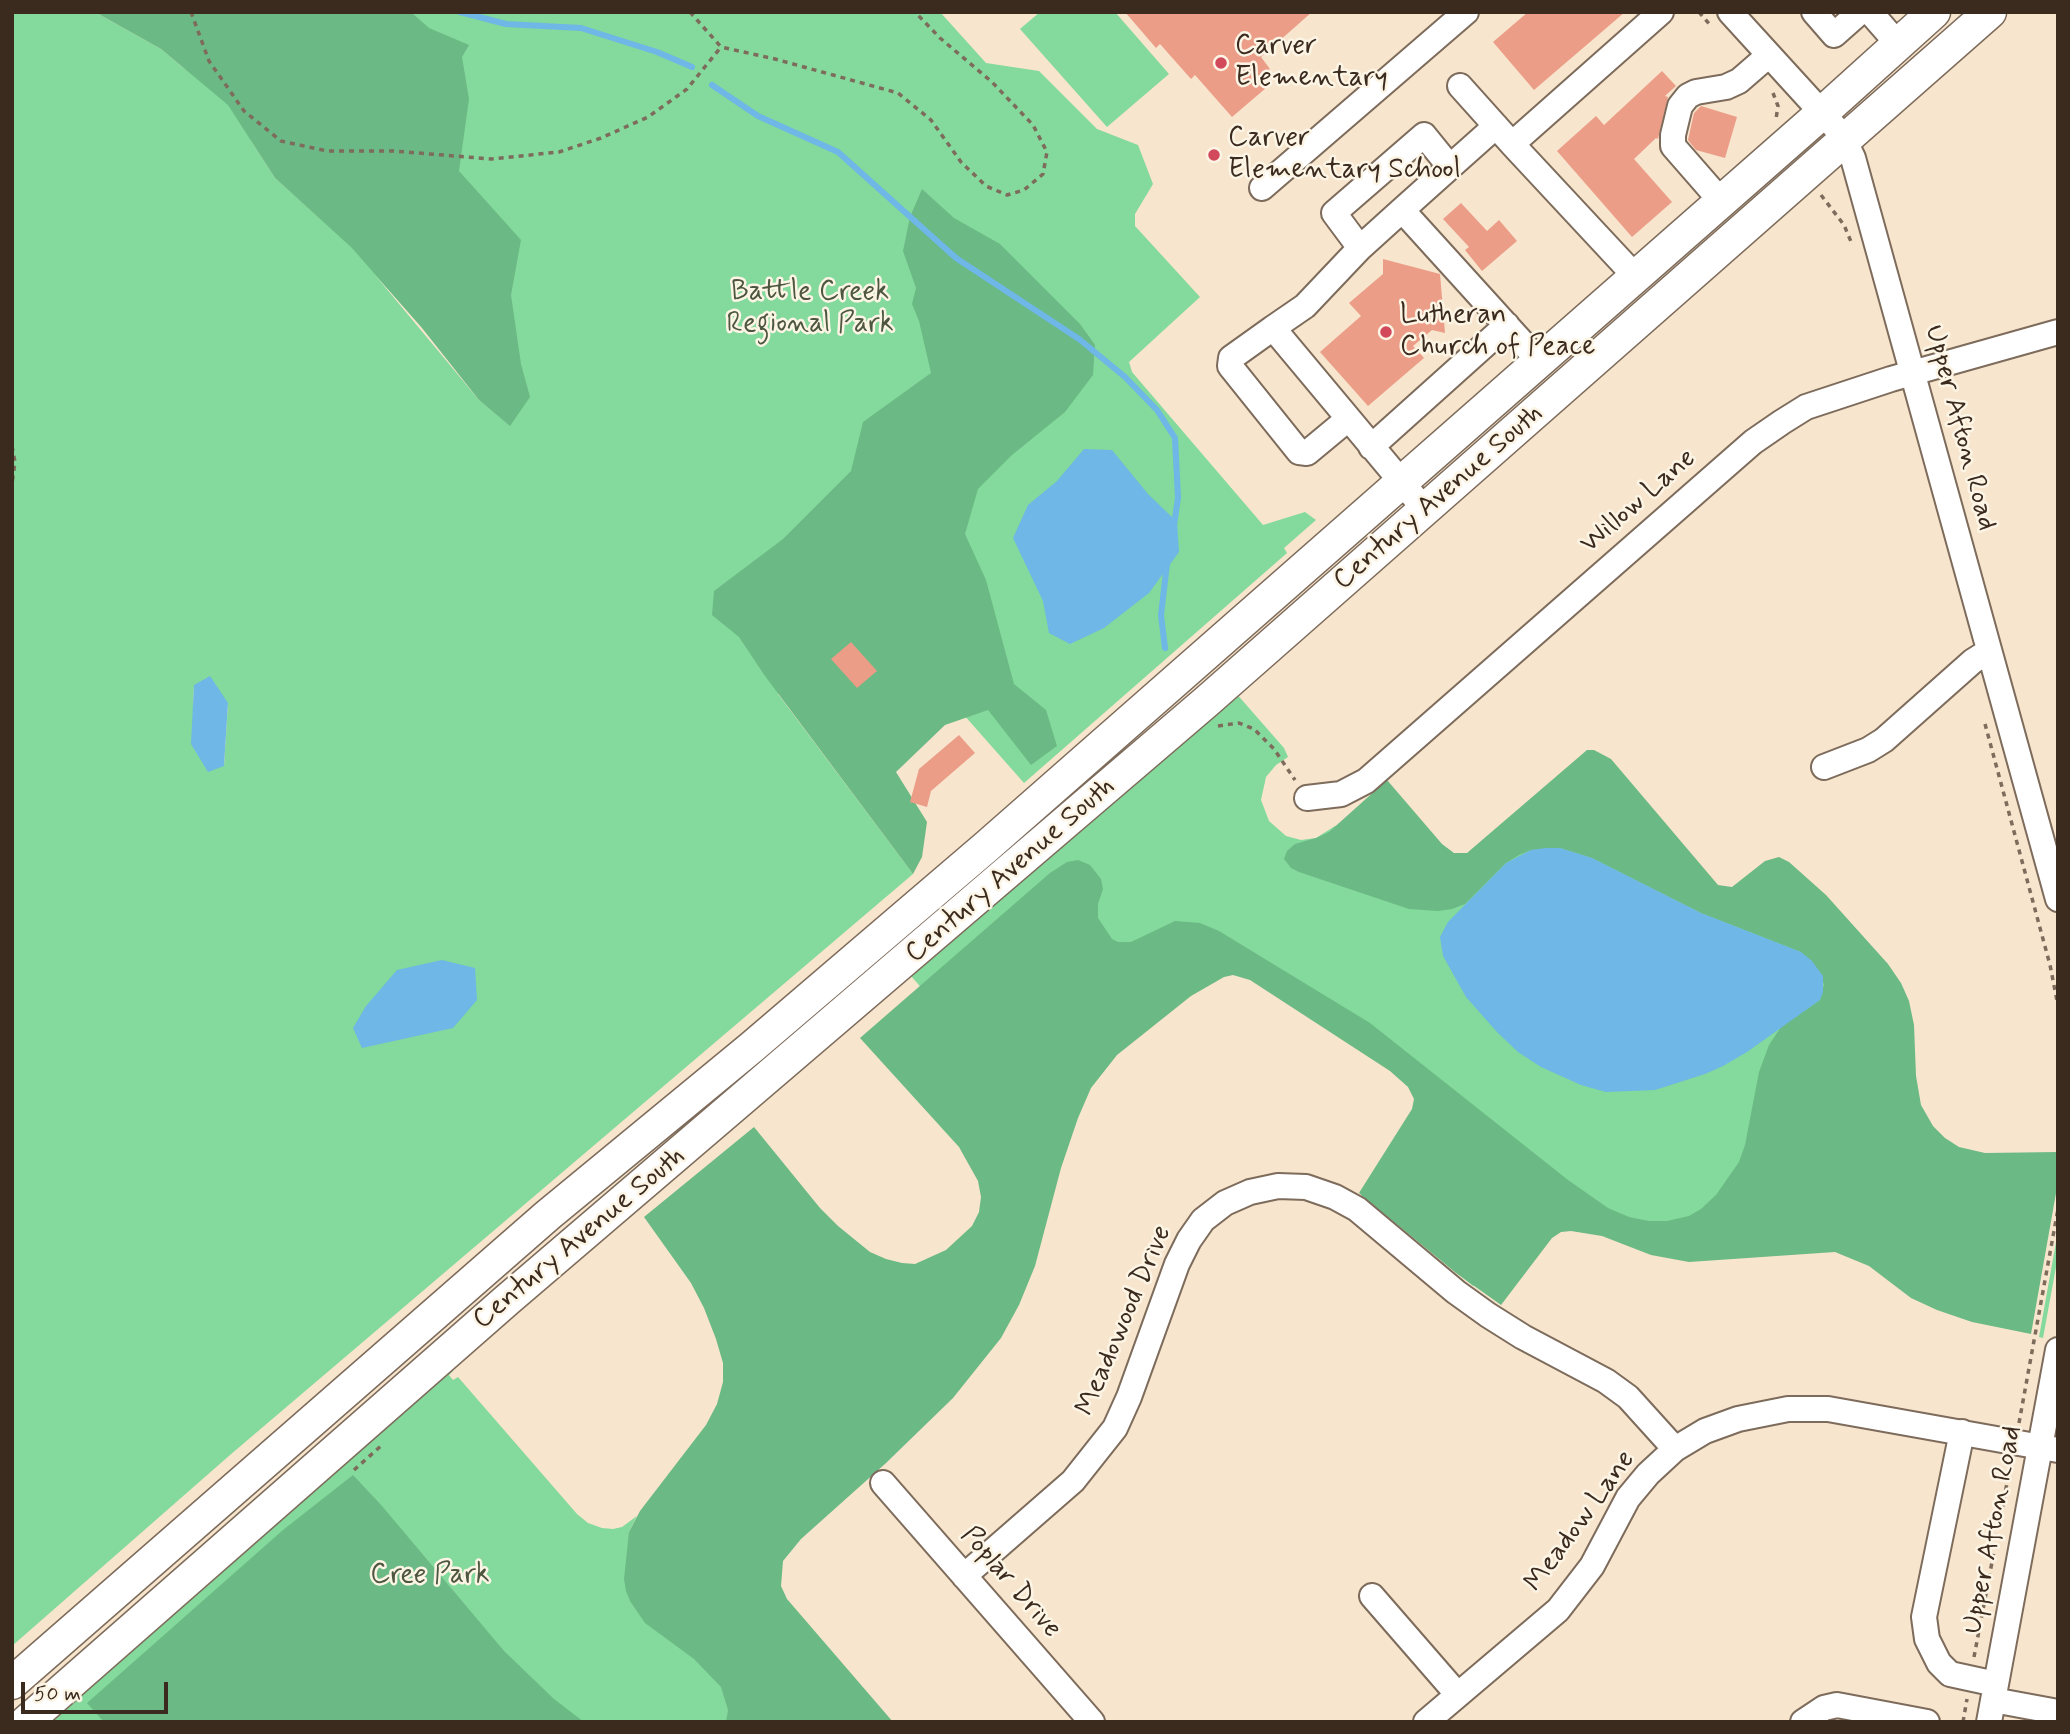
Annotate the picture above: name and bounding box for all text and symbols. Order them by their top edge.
place label: Carver Elementary [1235,30,1388,96]
marker: Carver Elementary [1213,55,1229,71]
place label: Carver Elementary School [1228,122,1461,188]
marker: Carver Elementary School [1206,147,1222,163]
park label: Battle Creek Regional Park [726,276,894,342]
place label: Lutheran Church of Peace [1400,299,1595,365]
street label: Upper Afton Road [1915,322,2003,534]
marker: Lutheran Church of Peace [1378,324,1394,340]
street label: Century Avenue South [1327,398,1551,598]
street label: Willow Lane [1574,443,1704,561]
street label: Century Avenue South [899,771,1123,971]
street label: Century Avenue South [467,1140,693,1338]
street label: Meadowood Drive [1070,1221,1180,1421]
street label: Upper Afton Road [1957,1423,2031,1637]
street label: Meadow Lane [1518,1445,1644,1599]
street label: Poplar Drive [952,1520,1068,1646]
park label: Cree Park [370,1559,490,1593]
scale bar [24,1668,172,1712]
text: 50 m [34,1680,81,1708]

